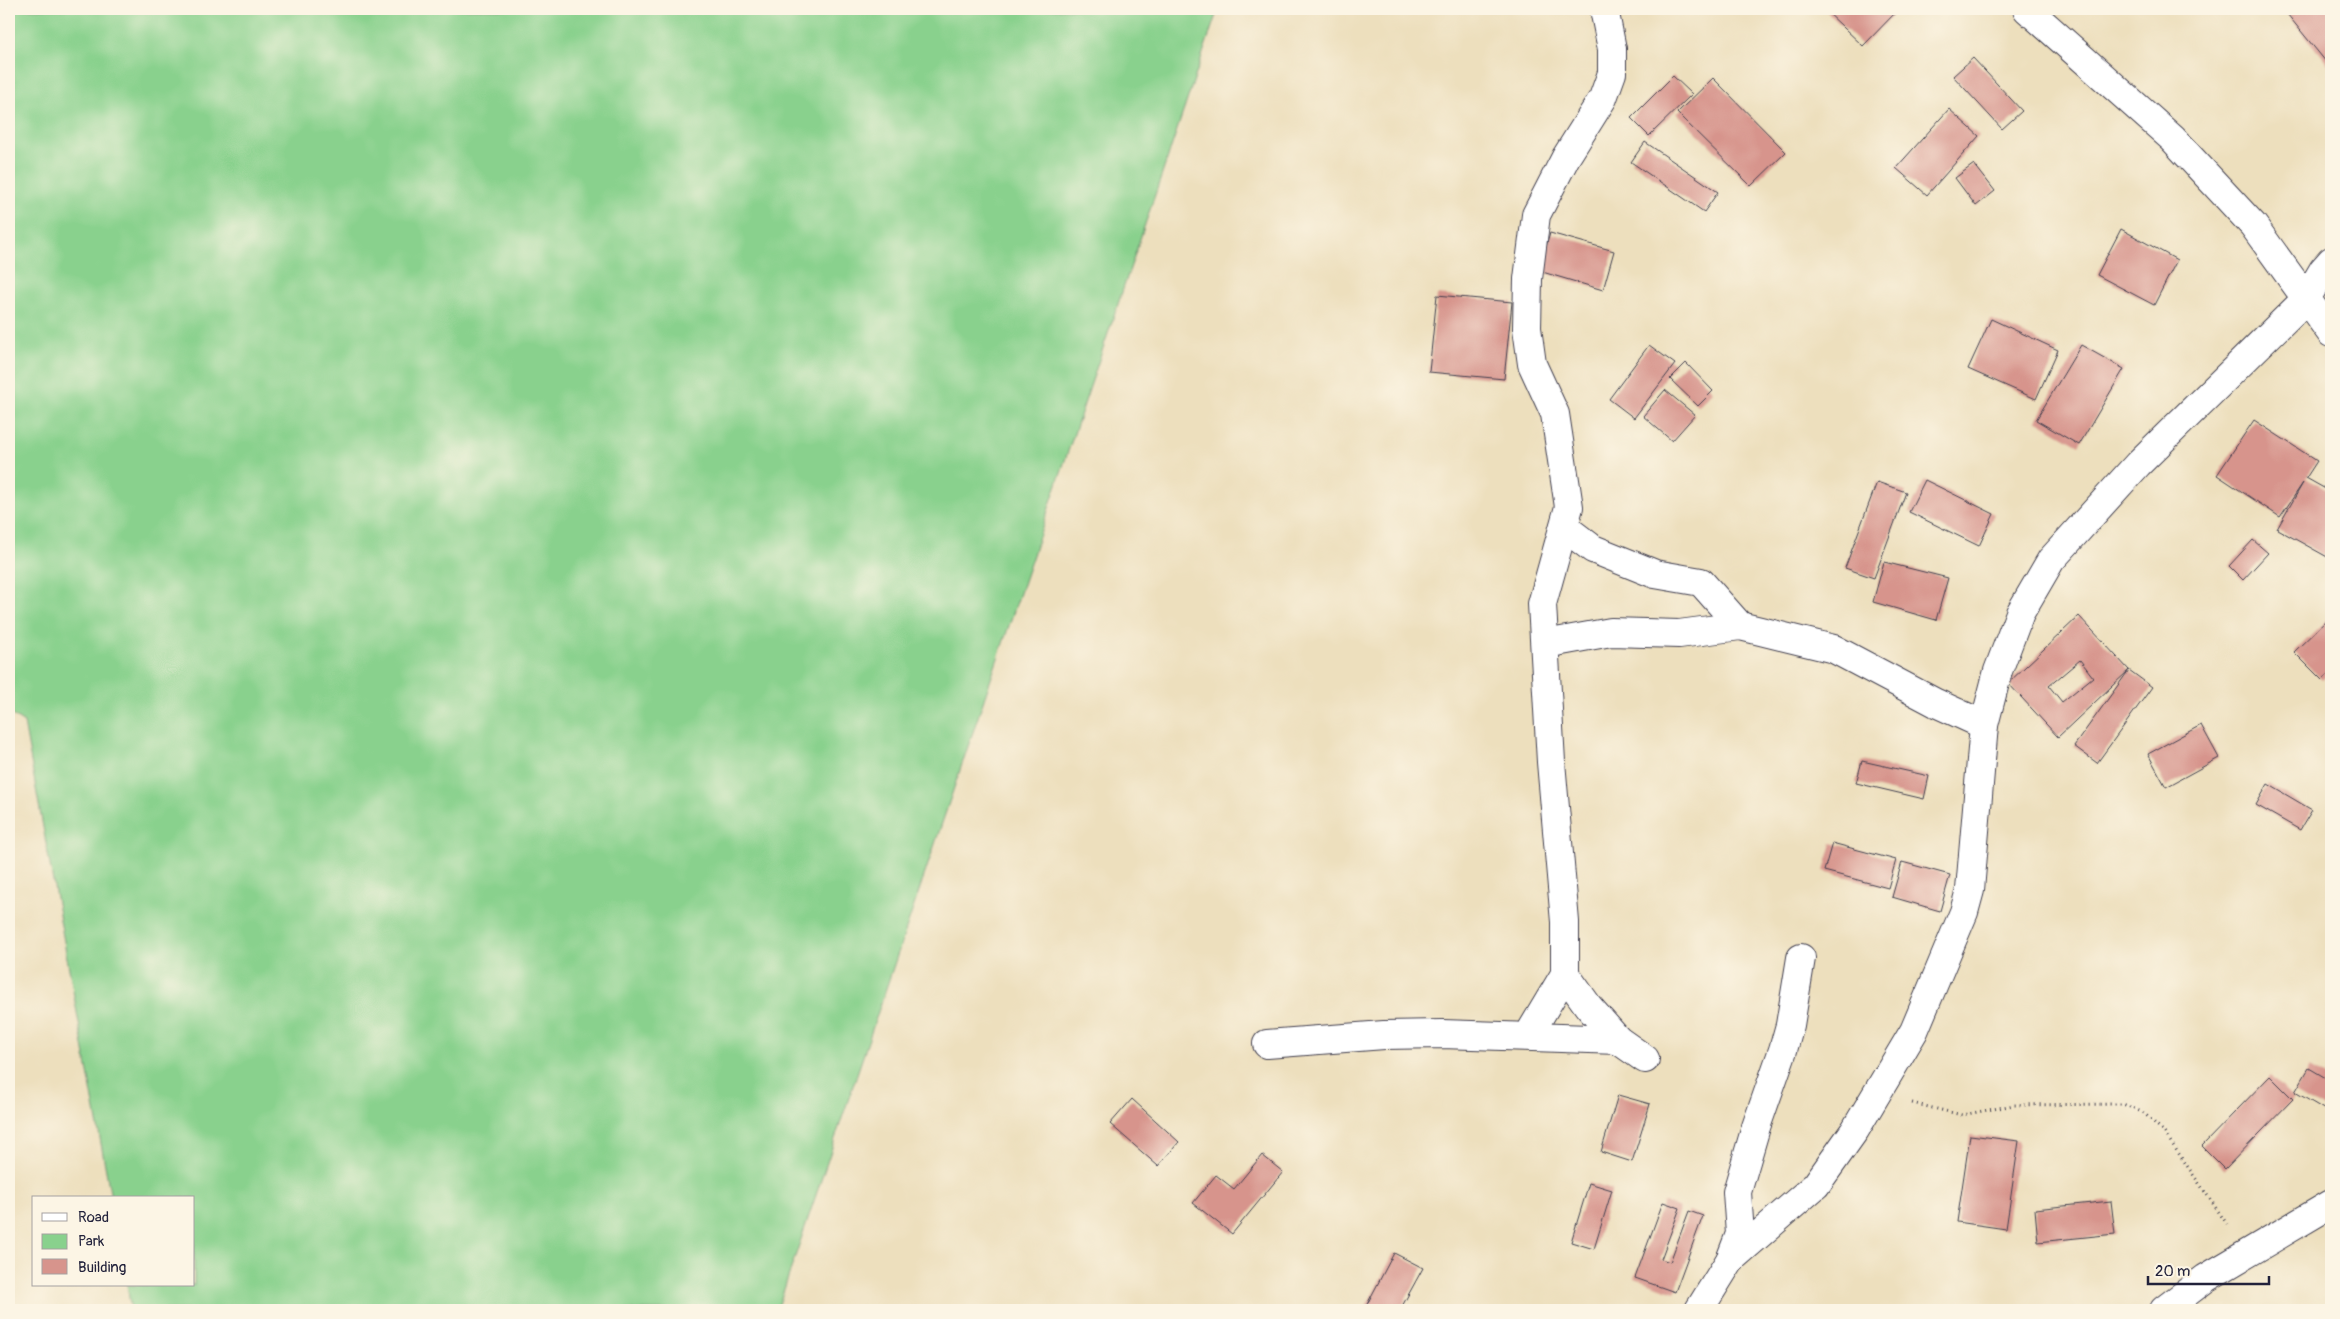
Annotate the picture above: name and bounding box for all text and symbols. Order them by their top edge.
legend [32,1196,195,1286]
text: Road [78,1208,109,1227]
text: Park [78,1232,105,1251]
scale bar [2148,1254,2269,1286]
text: Building [78,1258,126,1277]
text: 20 m [2155,1262,2190,1281]

